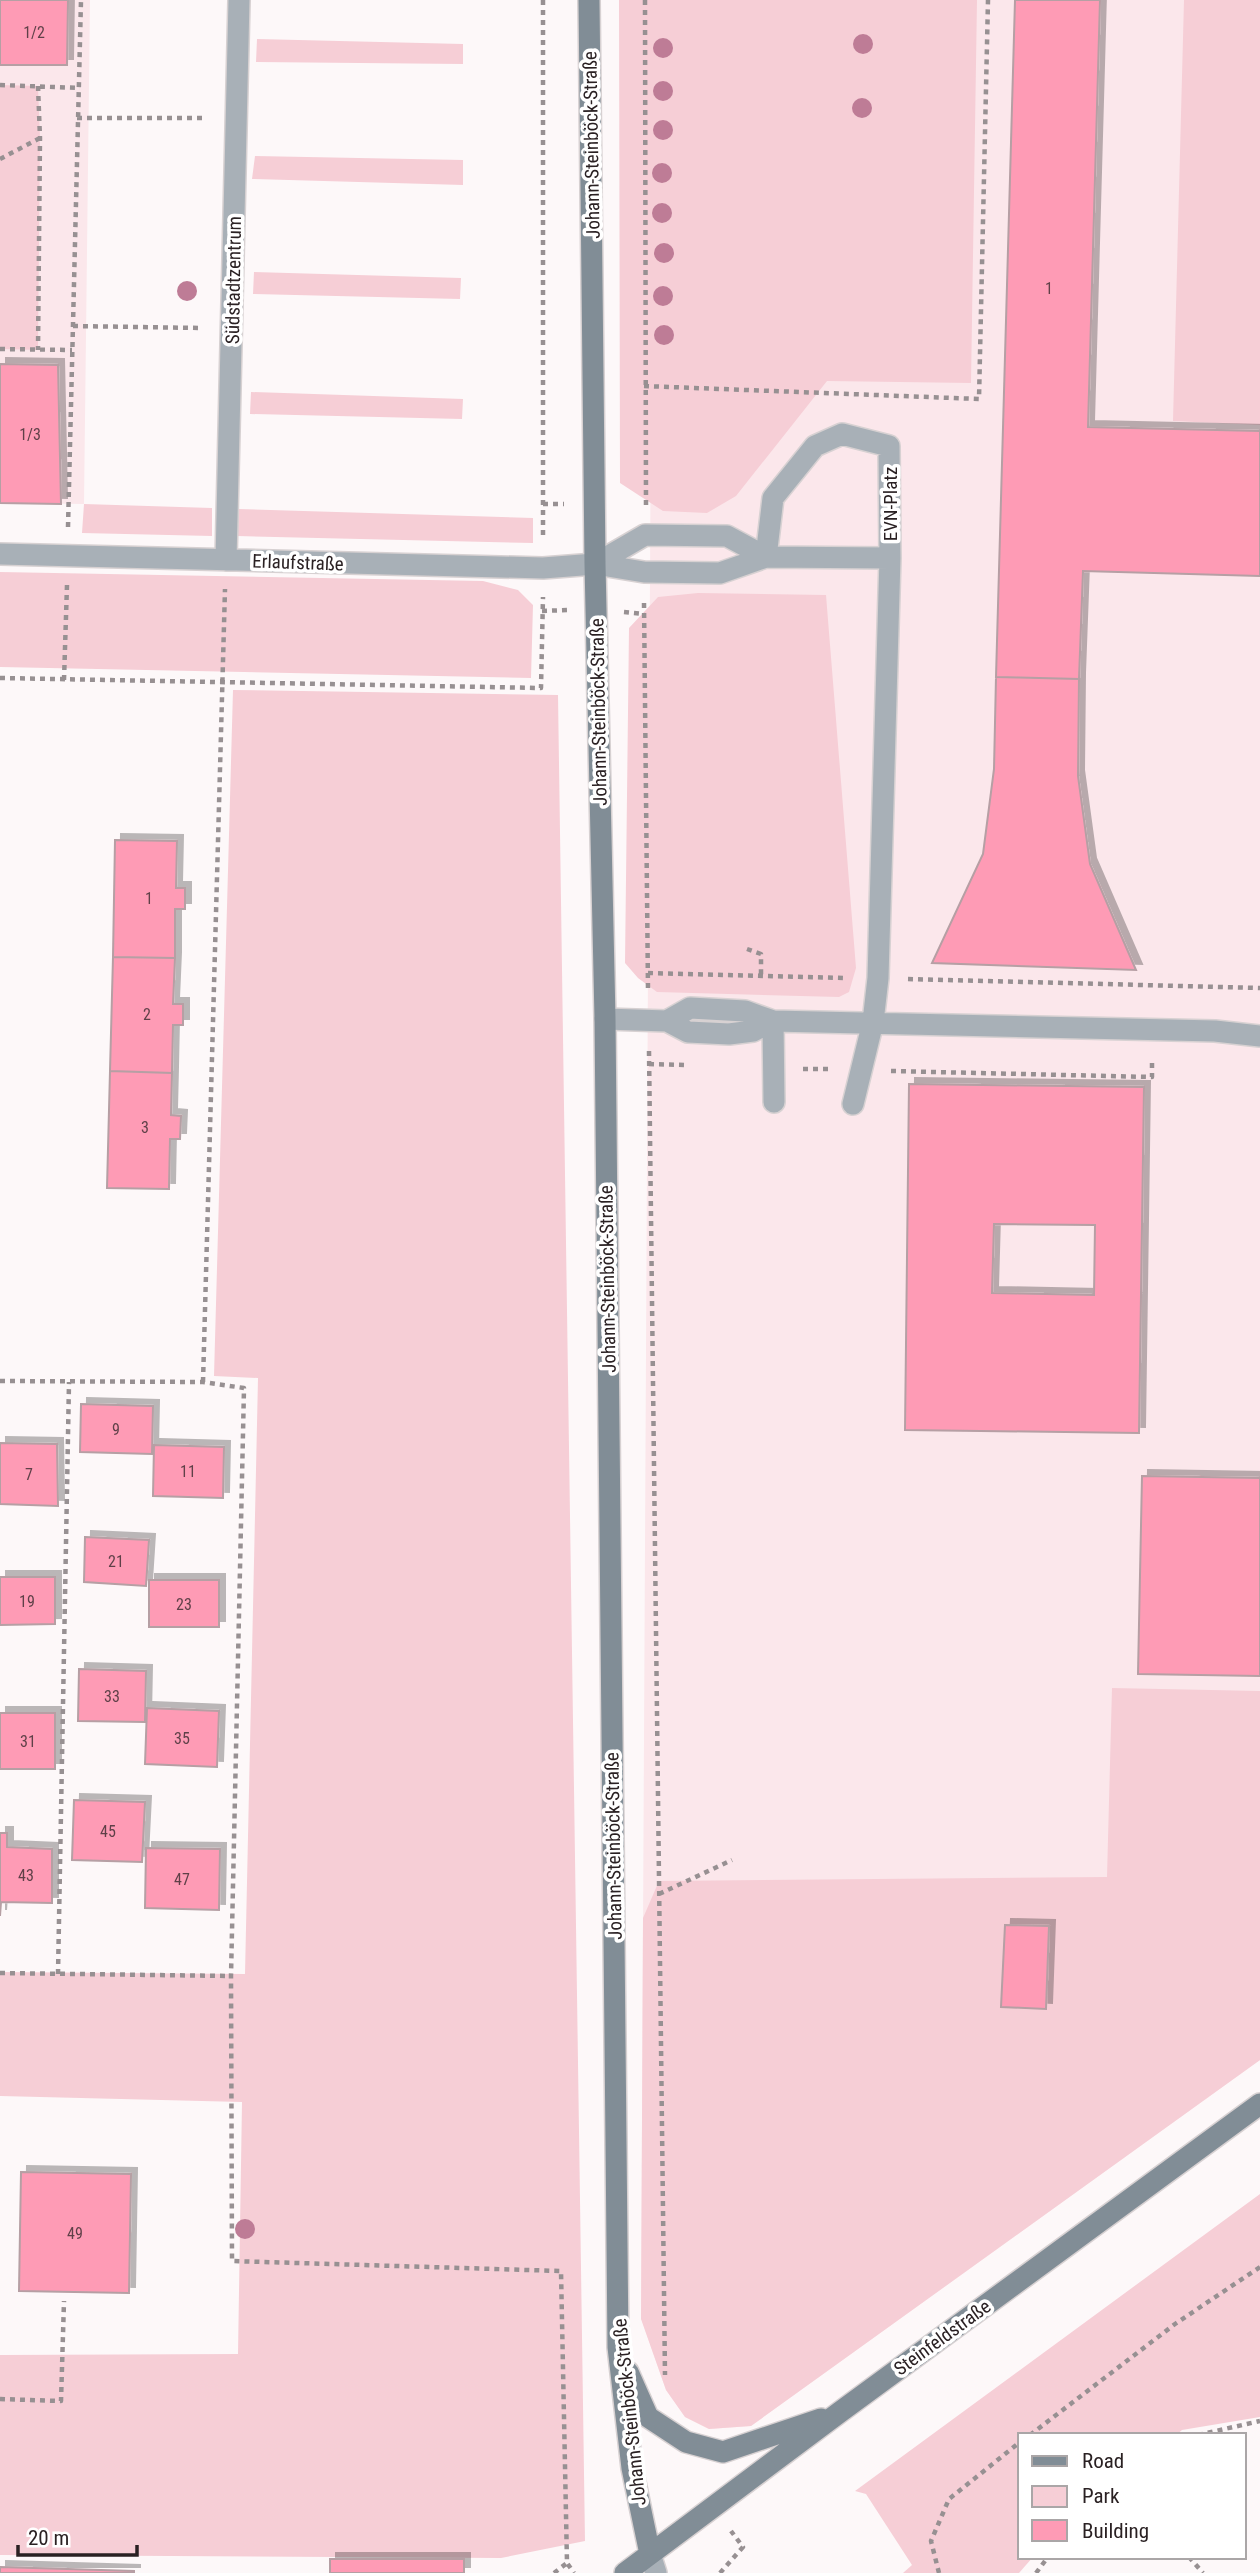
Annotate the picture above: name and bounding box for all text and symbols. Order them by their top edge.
house number: 1/2 [23,23,45,42]
street label: Johann-Steinböck-Straße [578,51,605,239]
street label: Südstadtzentrum [221,216,246,344]
house number: 1 [1045,279,1053,298]
house number: 1/3 [19,425,41,444]
street label: EVN-Platz [879,467,902,541]
street label: Erlaufstraße [252,549,344,576]
street label: Johann-Steinböck-Straße [585,618,612,806]
house number: 1 [145,889,153,908]
house number: 2 [143,1005,151,1024]
house number: 3 [141,1118,149,1137]
street label: Johann-Steinböck-Straße [594,1185,621,1373]
house number: 9 [112,1420,120,1439]
house number: 11 [180,1462,196,1481]
house number: 7 [25,1465,33,1484]
house number: 21 [108,1552,124,1571]
house number: 19 [19,1592,35,1611]
house number: 23 [176,1595,192,1614]
house number: 33 [104,1687,120,1706]
house number: 35 [174,1729,190,1748]
house number: 31 [20,1732,36,1751]
street label: Johann-Steinböck-Straße [600,1752,627,1940]
house number: 45 [100,1822,116,1841]
house number: 43 [18,1866,34,1885]
house number: 47 [174,1870,190,1889]
house number: 49 [67,2224,83,2243]
street label: Steinfeldstraße [889,2295,995,2380]
street label: Johann-Steinböck-Straße [608,2317,651,2507]
legend [1018,2433,1246,2559]
text: Road [1082,2449,1124,2473]
text: Park [1082,2484,1120,2508]
scale bar [18,2514,136,2558]
text: Building [1082,2519,1149,2543]
text: 20 m [28,2526,69,2550]

